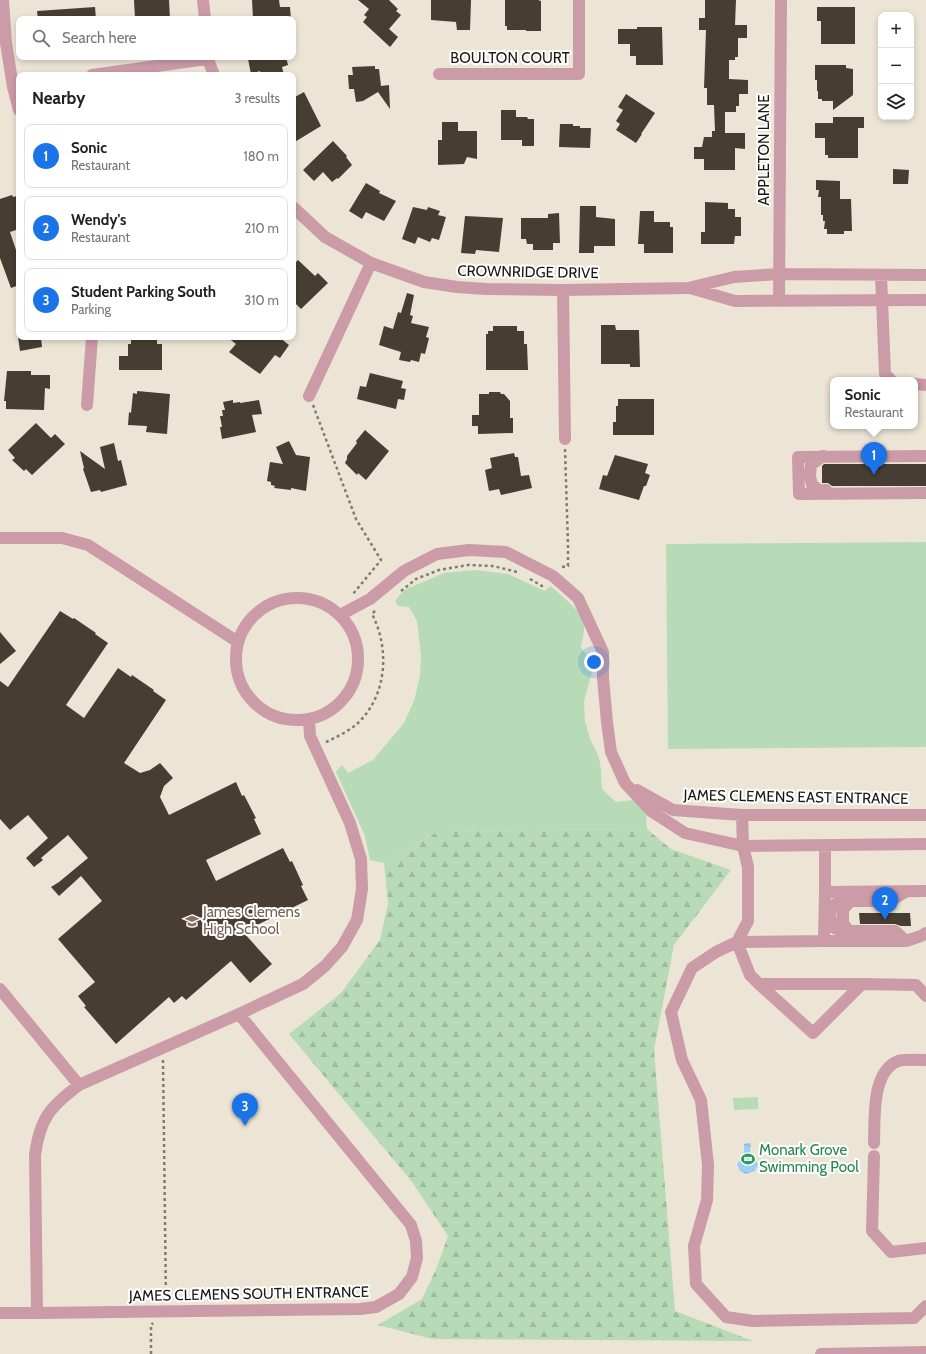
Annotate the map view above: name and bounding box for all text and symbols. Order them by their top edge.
map controls [878,12,914,120]
button: + [878,12,914,48]
search box [16,16,296,60]
icon: search [30,27,52,49]
text: Search here [62,29,137,47]
button: − [878,48,914,84]
street label: BOULTON COURT [450,49,570,67]
button: layers [878,84,914,120]
text: Nearby [32,88,85,108]
text: 3 results [234,90,280,106]
street label: APPLETON LANE [755,95,773,205]
text: Sonic [71,139,107,157]
text: 1 [44,148,48,164]
text: 180 m [243,148,279,164]
text: Restaurant [71,157,130,173]
text: Wendy's [71,211,126,229]
text: 2 [43,220,49,236]
text: 210 m [245,220,279,236]
text: Restaurant [71,229,130,245]
street label: CROWNRIDGE DRIVE [457,262,599,282]
text: Student Parking South [71,283,216,301]
text: 3 [42,292,50,308]
text: 310 m [244,292,279,308]
text: Parking [71,301,111,317]
popup [830,377,918,429]
text: Sonic [845,386,881,404]
text: Restaurant [845,404,903,420]
pin: 1 [861,442,887,475]
your location [584,652,604,672]
street label: JAMES CLEMENS EAST ENTRANCE [682,786,909,808]
pin: 2 [872,887,898,920]
place label: James Clemens High School [202,903,300,938]
school or university icon: James Clemens High School [184,913,200,929]
pin: 3 [232,1093,258,1126]
place label: Monark Grove Swimming Pool [759,1141,859,1176]
sports icon: Monark Grove Swimming Pool [740,1151,756,1167]
street label: JAMES CLEMENS SOUTH ENTRANCE [128,1283,369,1305]

